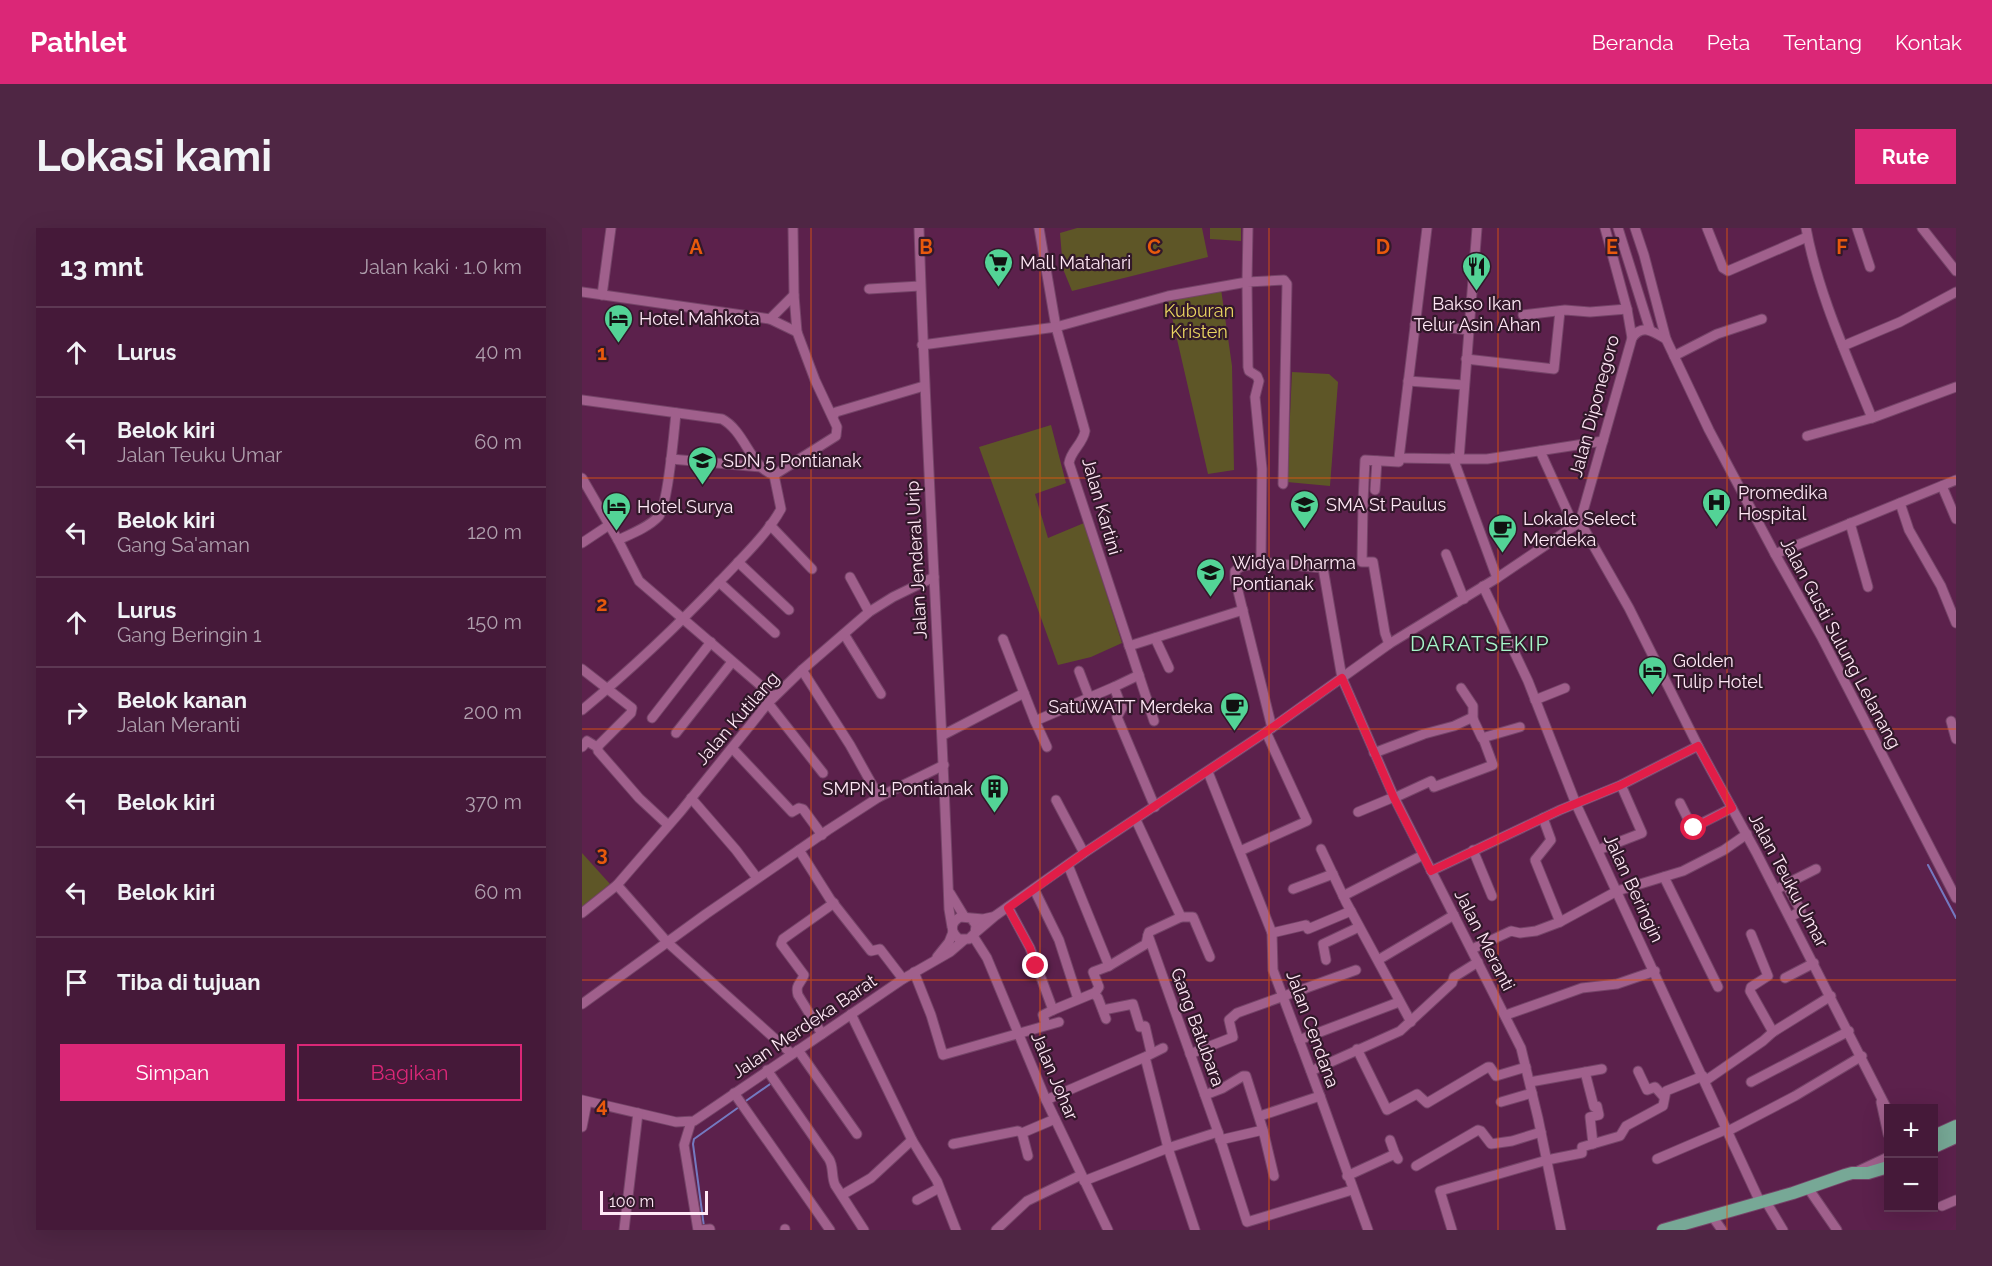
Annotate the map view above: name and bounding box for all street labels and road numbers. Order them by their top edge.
street label: Jalan Diponegoro [1565,332,1623,479]
street label: Jalan Kartini [1078,455,1126,557]
street label: Jalan Jenderal Urip [901,480,931,640]
street label: Jalan Gusti Sulung Lelanang [1776,534,1906,752]
street label: Jalan Kutilang [691,667,783,769]
street label: Jalan Teuku Umar [1745,809,1834,951]
street label: Jalan Beringin [1600,831,1668,945]
street label: Jalan Meranti [1451,886,1519,994]
street label: Gang Batubara [1167,965,1229,1089]
street label: Jalan Cendana [1282,968,1344,1090]
street label: Jalan Merdeka Barat [728,970,880,1082]
street label: Jalan Johar [1027,1029,1083,1124]

